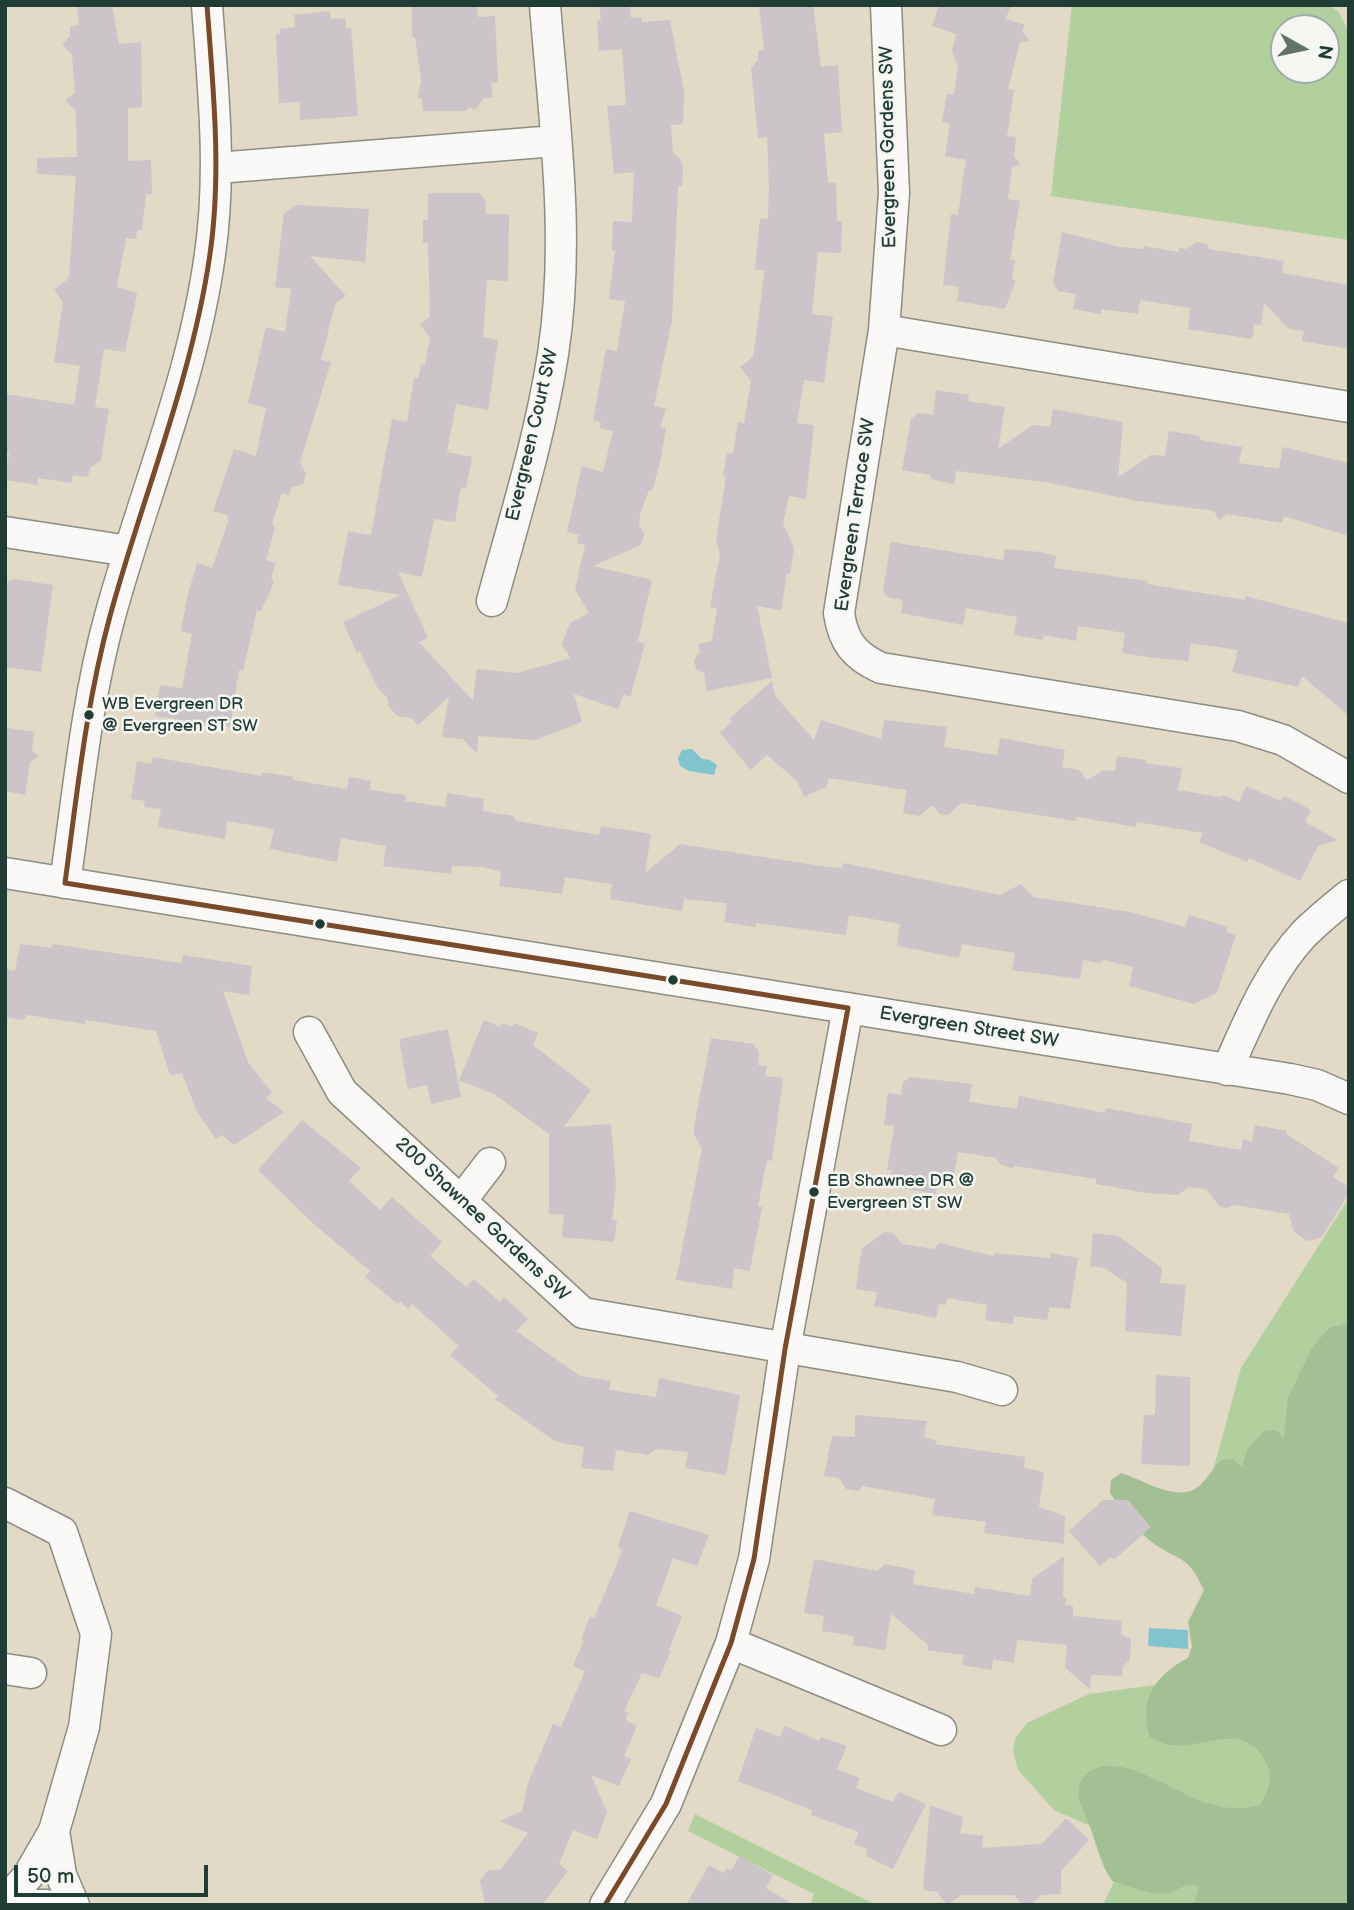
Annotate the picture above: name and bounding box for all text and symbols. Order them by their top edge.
north arrow [1270,14,1340,84]
text: N [1312,43,1337,61]
street label: Evergreen Gardens SW [876,45,902,249]
street label: Evergreen Court SW [502,346,564,524]
street label: Evergreen Terrace SW [831,417,881,613]
place label: WB Evergreen DR @ Evergreen ST SW [102,695,258,735]
marker: WB Evergreen DR @ Evergreen ST SW [82,708,96,722]
unlabelled marker [313,917,327,931]
unlabelled marker [666,973,680,987]
street label: Evergreen Street SW [878,1003,1060,1053]
street label: 200 Shawnee Gardens SW [390,1133,574,1307]
place label: EB Shawnee DR @ Evergreen ST SW [827,1172,974,1212]
marker: EB Shawnee DR @ Evergreen ST SW [807,1185,821,1199]
scale bar [18,1850,212,1894]
text: 50 m [27,1864,74,1889]

